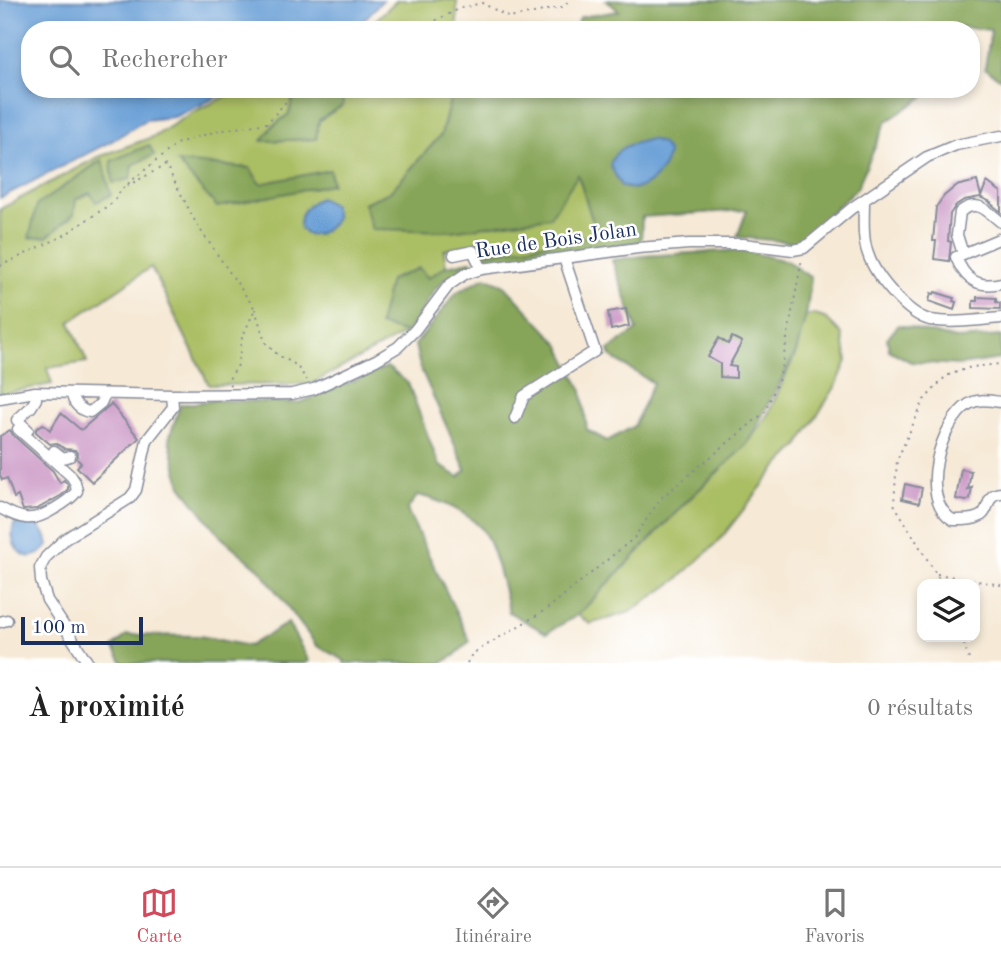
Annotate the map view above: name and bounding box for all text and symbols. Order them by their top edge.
search box [21,21,980,98]
icon: search [45,41,83,79]
text: Rechercher [101,47,228,73]
street label: Rue de Bois Jolan [474,219,638,263]
map controls [917,579,980,642]
button: layers [917,579,980,642]
scale bar [21,614,144,646]
text: 100 m [32,619,85,638]
text: À proximité [28,693,185,723]
text: 0 résultats [867,697,973,720]
tab: Carte [136,884,182,949]
tab: Itinéraire [455,884,532,949]
tab: Favoris [804,884,865,949]

